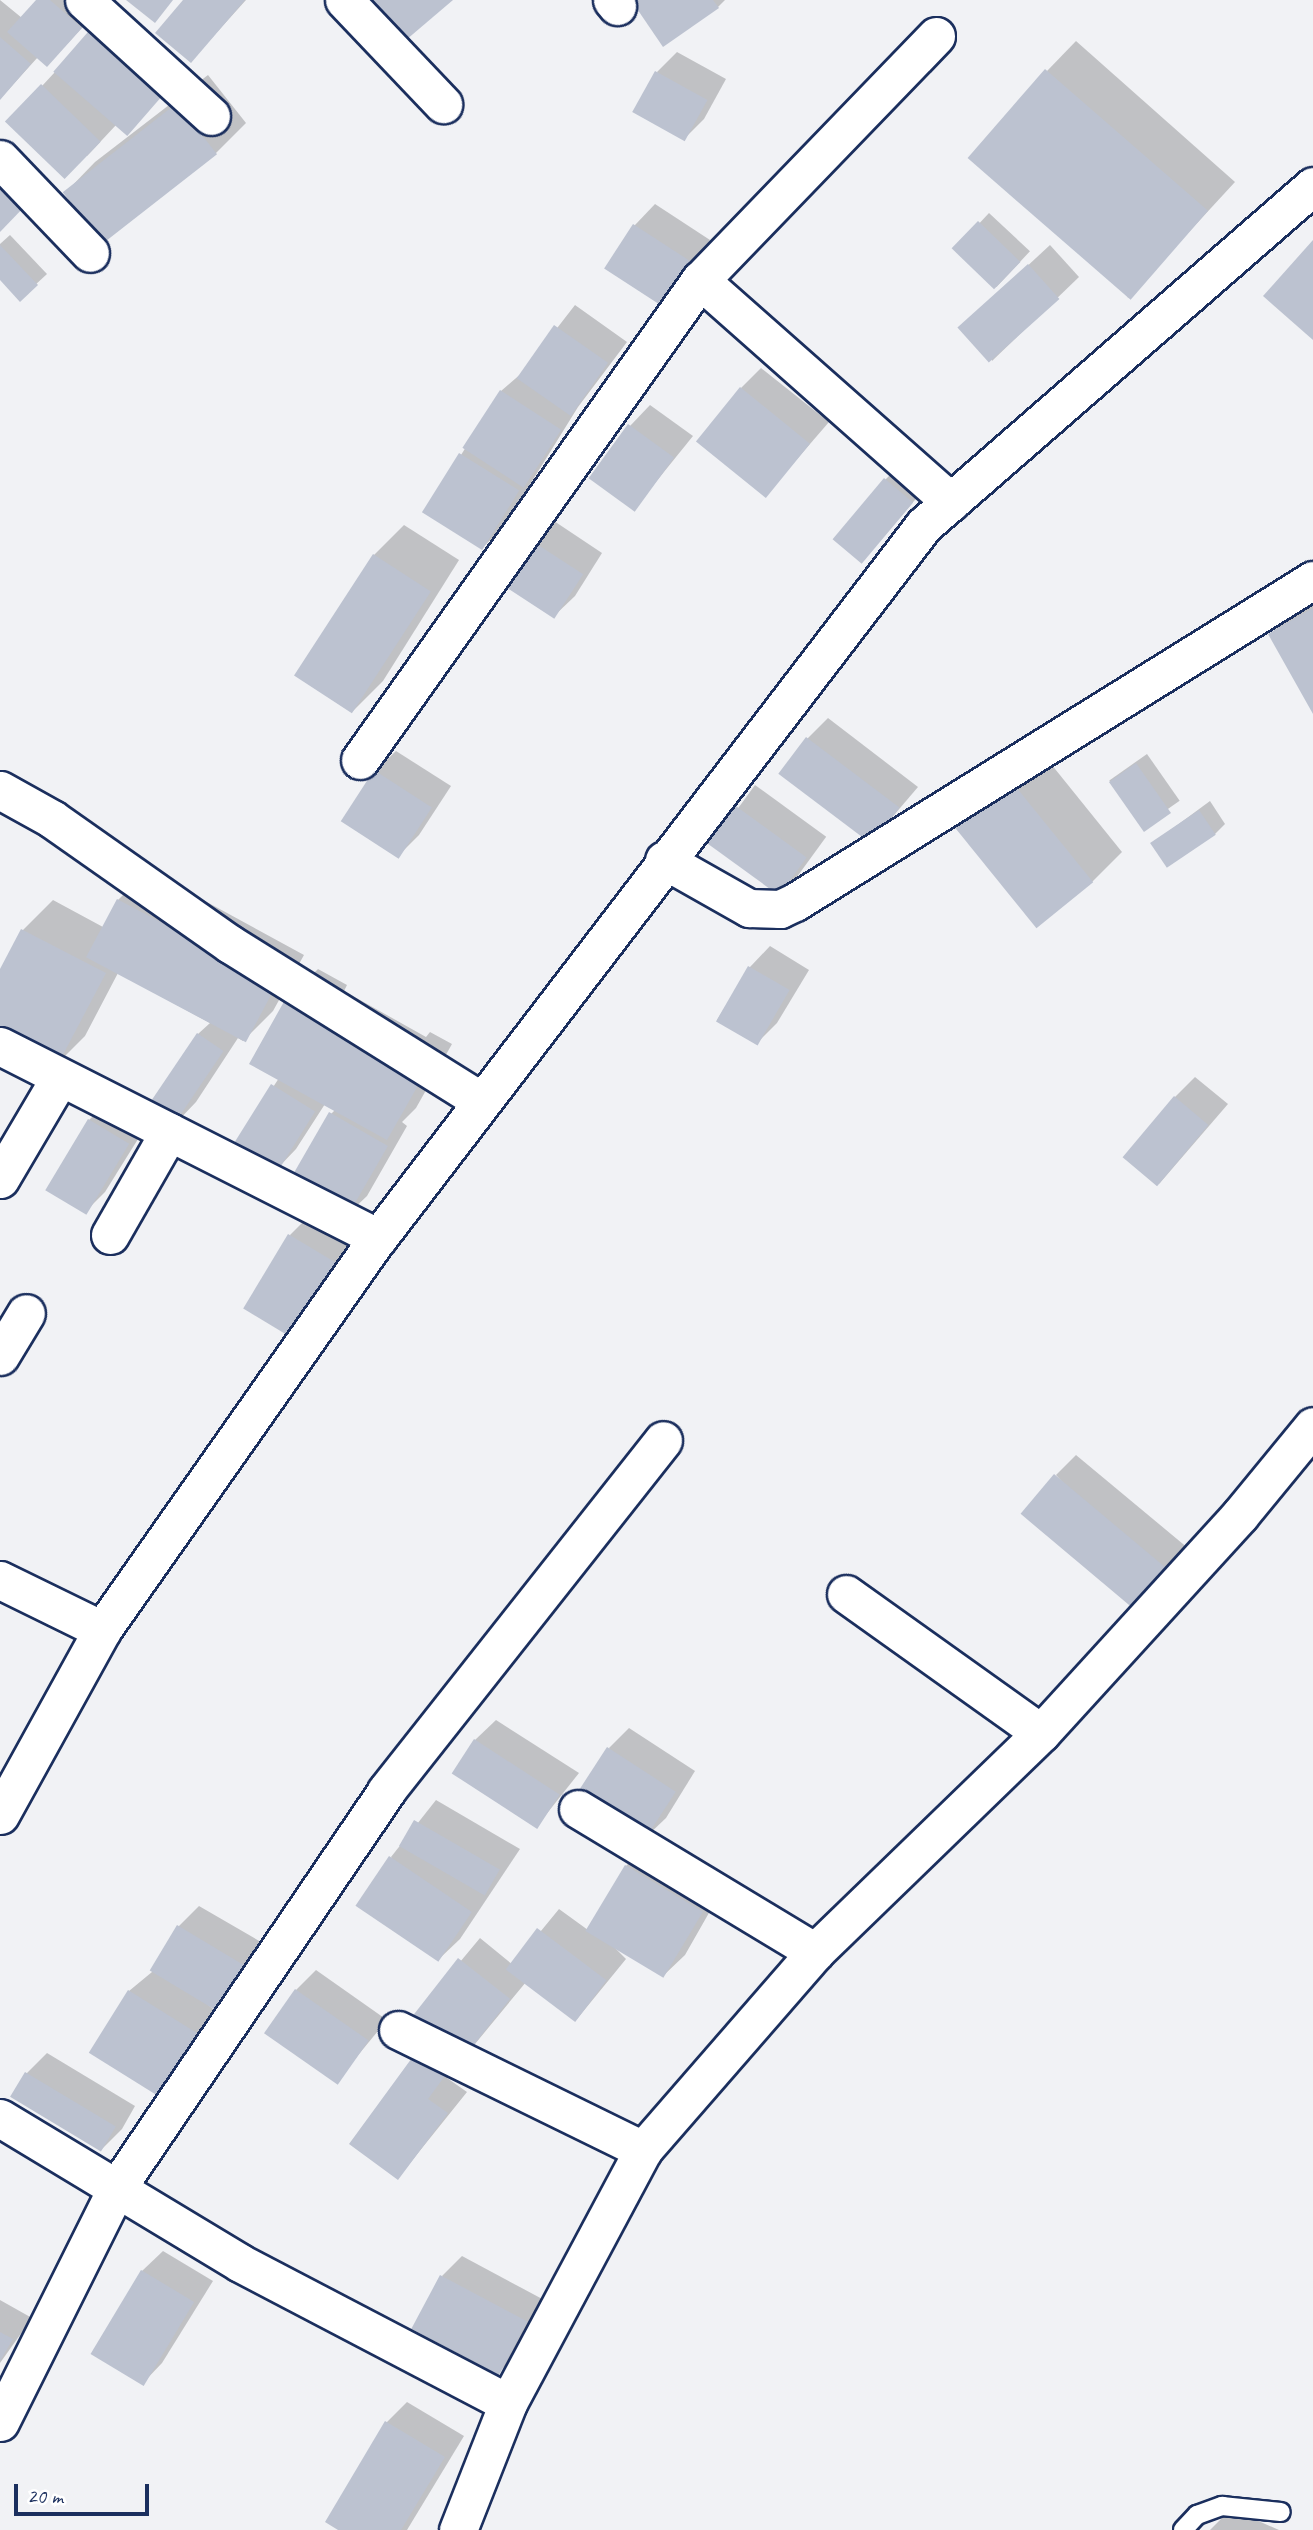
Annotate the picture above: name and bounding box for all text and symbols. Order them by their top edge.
scale bar [18,2470,152,2514]
text: 20 m [27,2483,63,2509]

